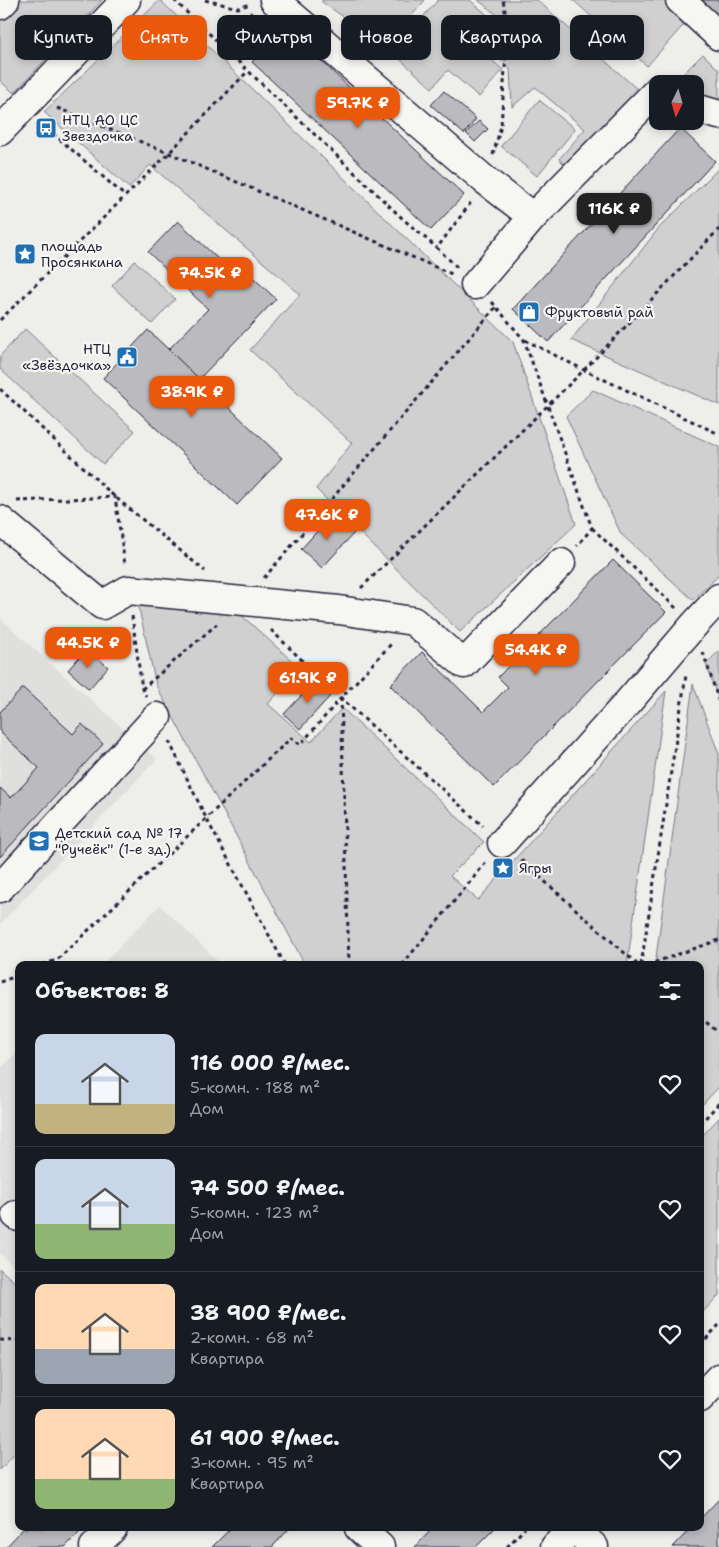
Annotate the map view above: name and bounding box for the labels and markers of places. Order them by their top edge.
pin: 59.7K ₽ [312,86,404,129]
place label: НТЦ АО ЦС Звездочка [62,111,138,145]
bus stop icon: НТЦ АО ЦС Звездочка [34,116,58,140]
pin: 116K ₽ [573,192,655,235]
place label: площадь Просянкина [41,237,123,271]
place icon: площадь Просянкина [13,242,37,266]
pin: 74.5K ₽ [164,256,256,299]
shop icon: Фруктовый рай [517,300,541,324]
place label: Фруктовый рай [545,303,653,321]
place label: НТЦ «Звёздочка» [22,340,111,374]
public building icon: НТЦ «Звёздочка» [115,345,139,369]
pin: 38.9K ₽ [146,376,238,418]
pin: 47.6K ₽ [281,498,373,541]
pin: 44.5K ₽ [42,626,134,669]
pin: 54.4K ₽ [490,634,582,676]
pin: 61.9K ₽ [262,662,354,704]
place label: Детский сад № 17 "Ручеёк" (1-е зд.) [55,824,183,858]
school or university icon: Детский сад № 17 "Ручеёк" (1-е зд.) [27,829,51,853]
place icon: Ягры [491,856,515,880]
place label: Ягры [519,859,552,877]

